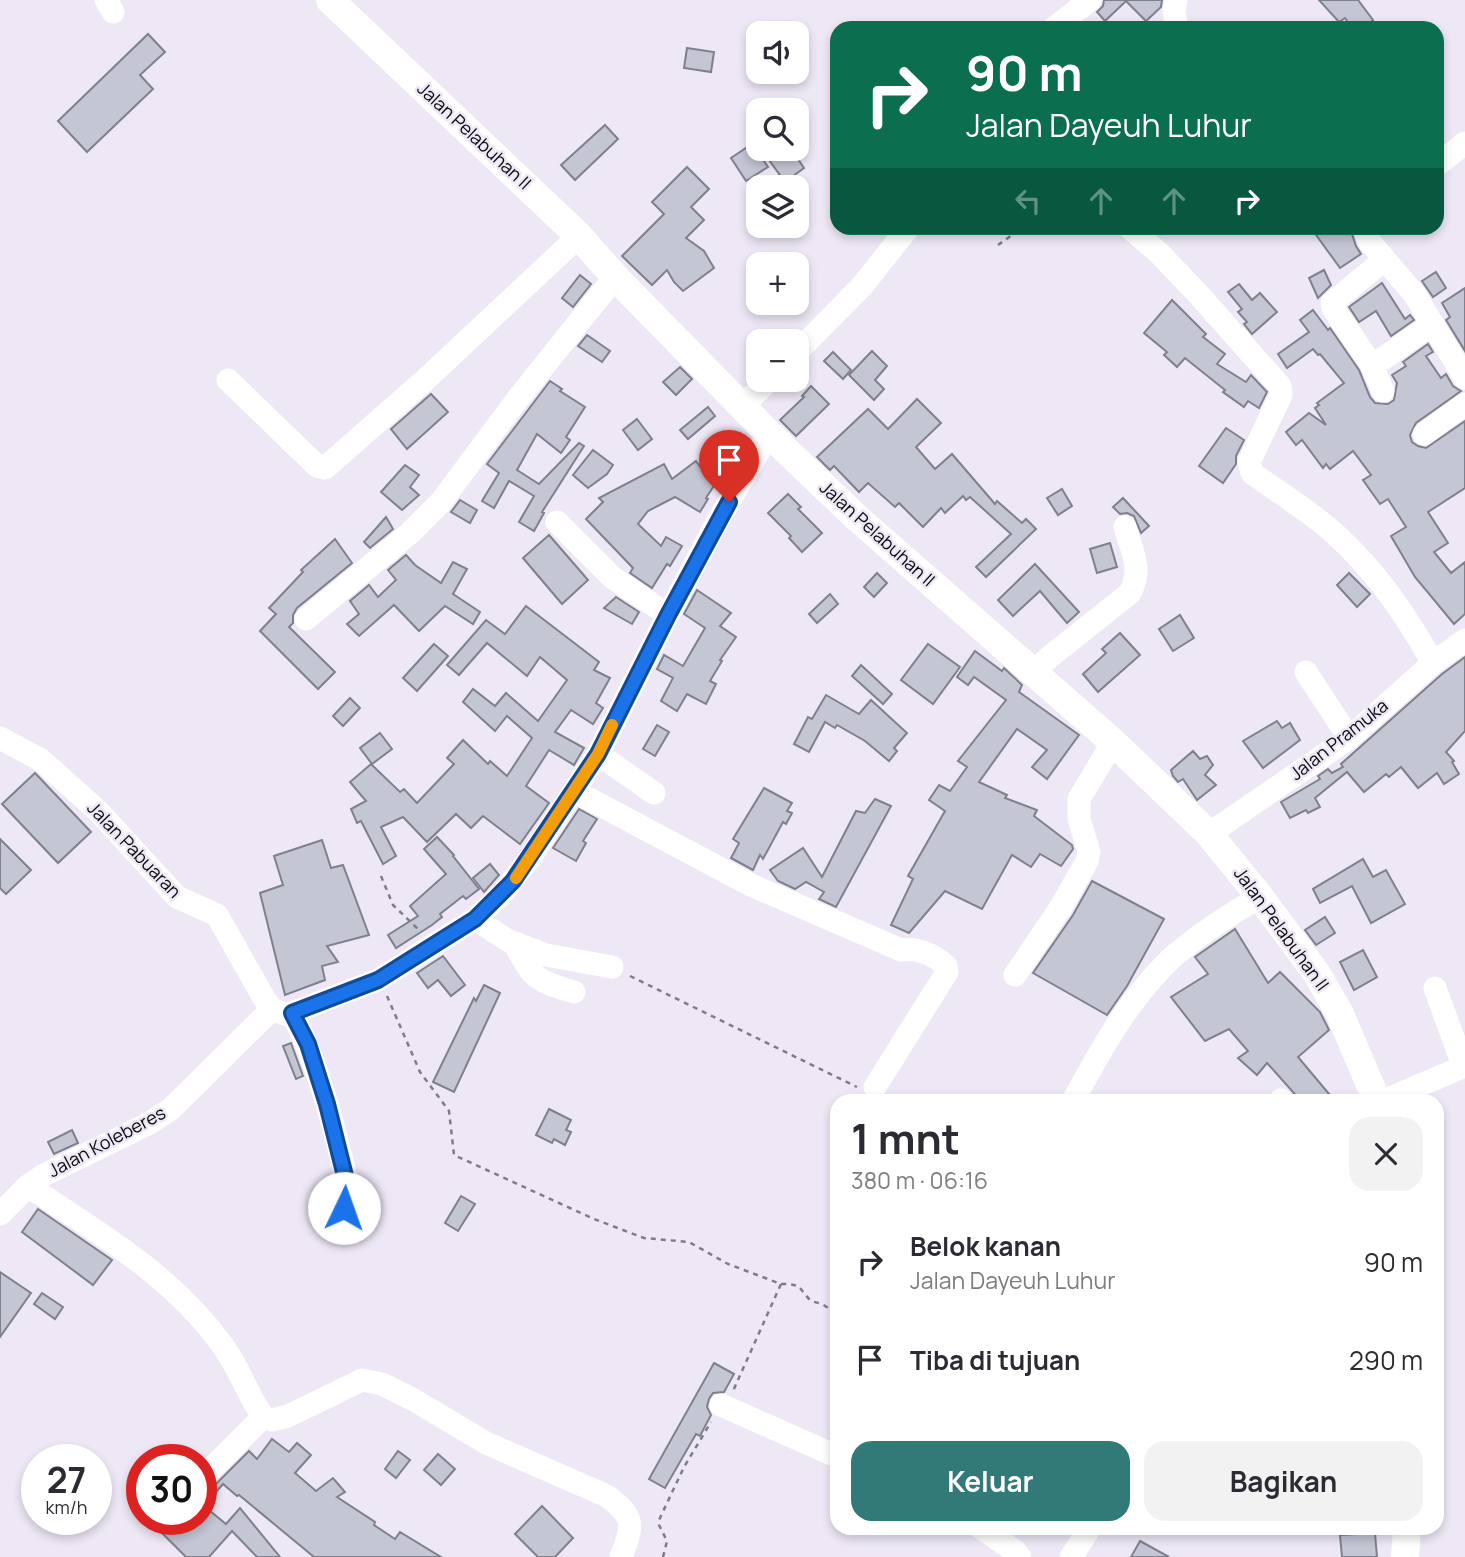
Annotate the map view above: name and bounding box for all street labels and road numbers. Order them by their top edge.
street label: Jalan Pelabuhan II [413,76,537,194]
street label: Jalan Pelabuhan II [815,475,940,591]
street label: Jalan Pramuka [1284,693,1393,785]
street label: Jalan Pabuaran [83,796,187,903]
street label: Jalan Pelabuhan II [1229,862,1335,995]
street label: Jalan Koleberes [44,1100,169,1182]

